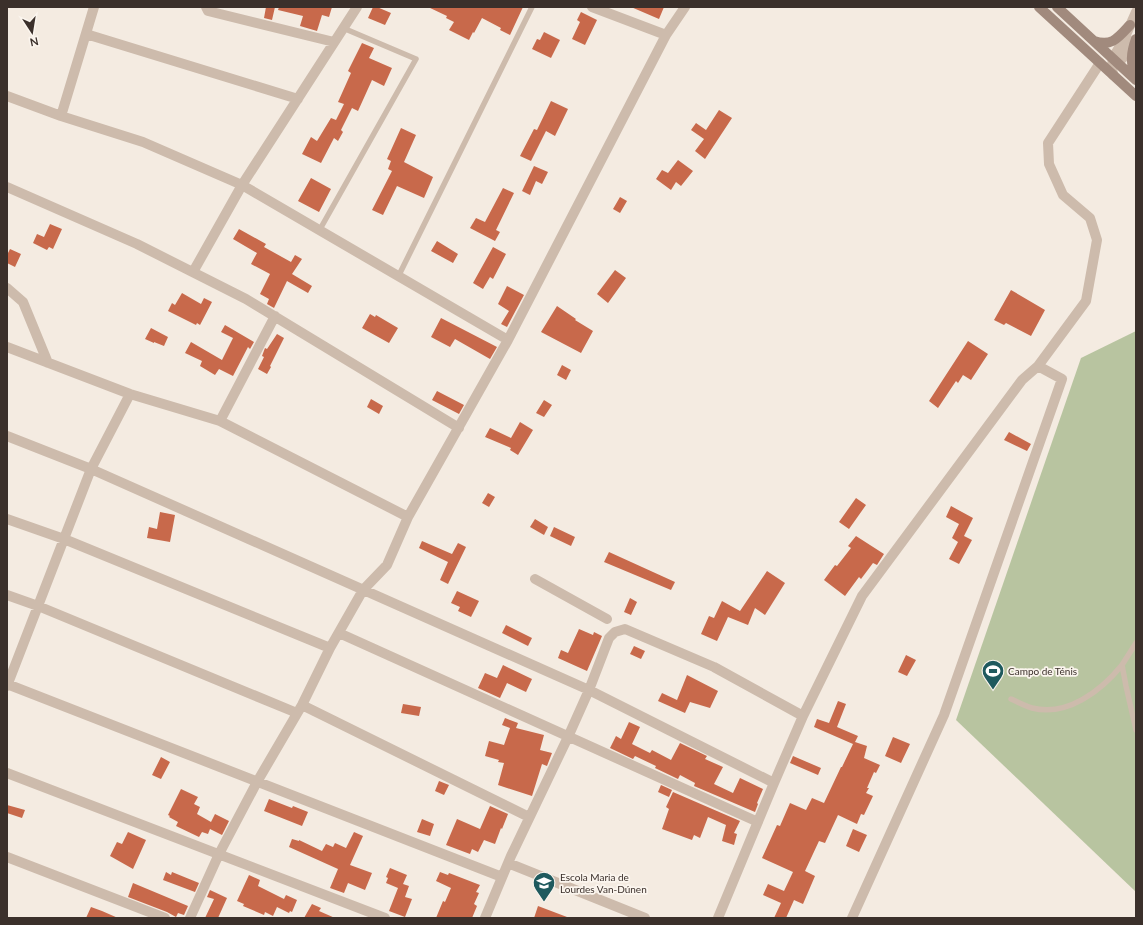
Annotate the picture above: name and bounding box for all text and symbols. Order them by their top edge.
north arrow [12,12,52,52]
text: N [29,35,40,50]
sports icon: Campo de Ténis [980,658,1006,691]
place label: Campo de Ténis [1008,665,1077,677]
school or university icon: Escola Maria de Lourdes Van-Dúnen [531,870,557,903]
place label: Escola Maria de Lourdes Van-Dúnen [560,871,647,895]

